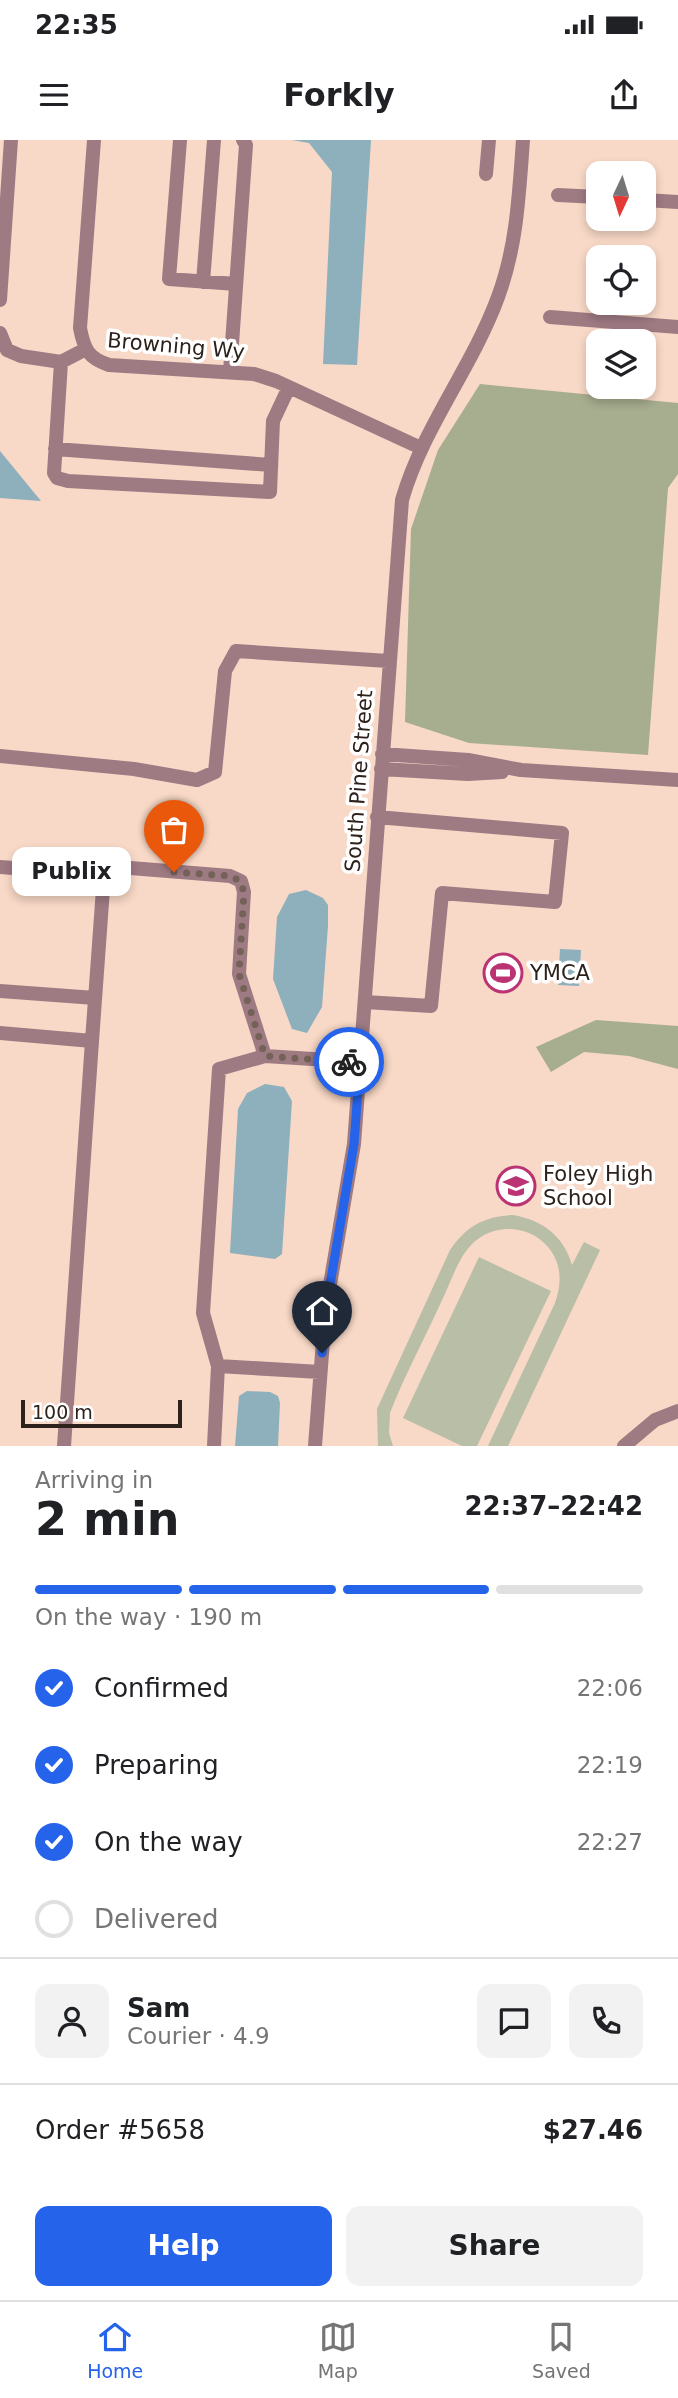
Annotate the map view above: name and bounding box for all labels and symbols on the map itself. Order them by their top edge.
north arrow [586,161,656,231]
street label: Browning Wy [106,328,246,364]
street label: South Pine Street [341,689,377,873]
pin [144,800,204,872]
callout: Publix [13,848,132,896]
sports icon: YMCA [482,952,524,994]
place label: YMCA [529,961,591,985]
courier [314,1027,384,1097]
place label: Foley High School [543,1162,653,1210]
school or university icon: Foley High School [495,1165,537,1207]
pin [292,1281,352,1353]
scale bar [21,1397,182,1429]

